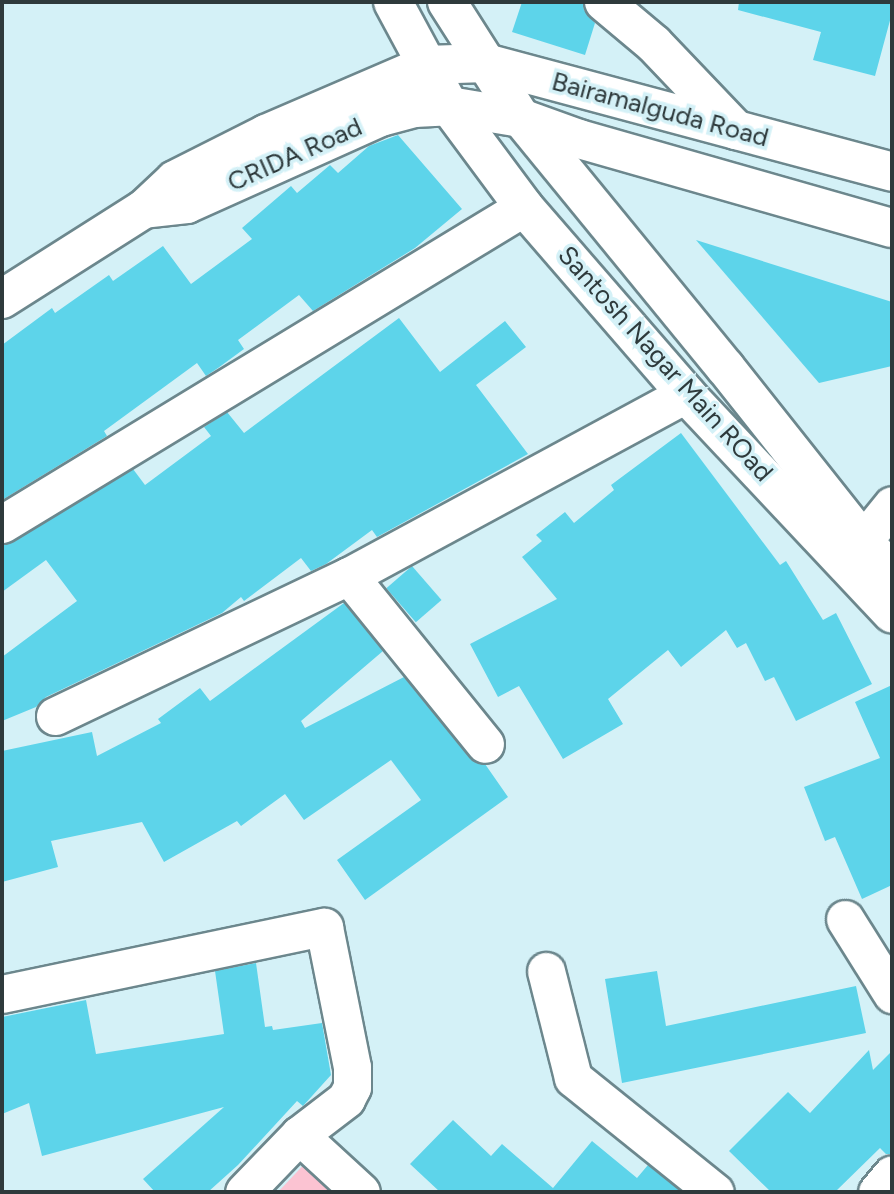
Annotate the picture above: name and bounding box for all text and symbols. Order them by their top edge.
street label: Bairamalguda Road [548,66,772,154]
street label: CRIDA Road [223,111,367,199]
street label: Santosh Nagar Main ROad [551,240,779,488]

